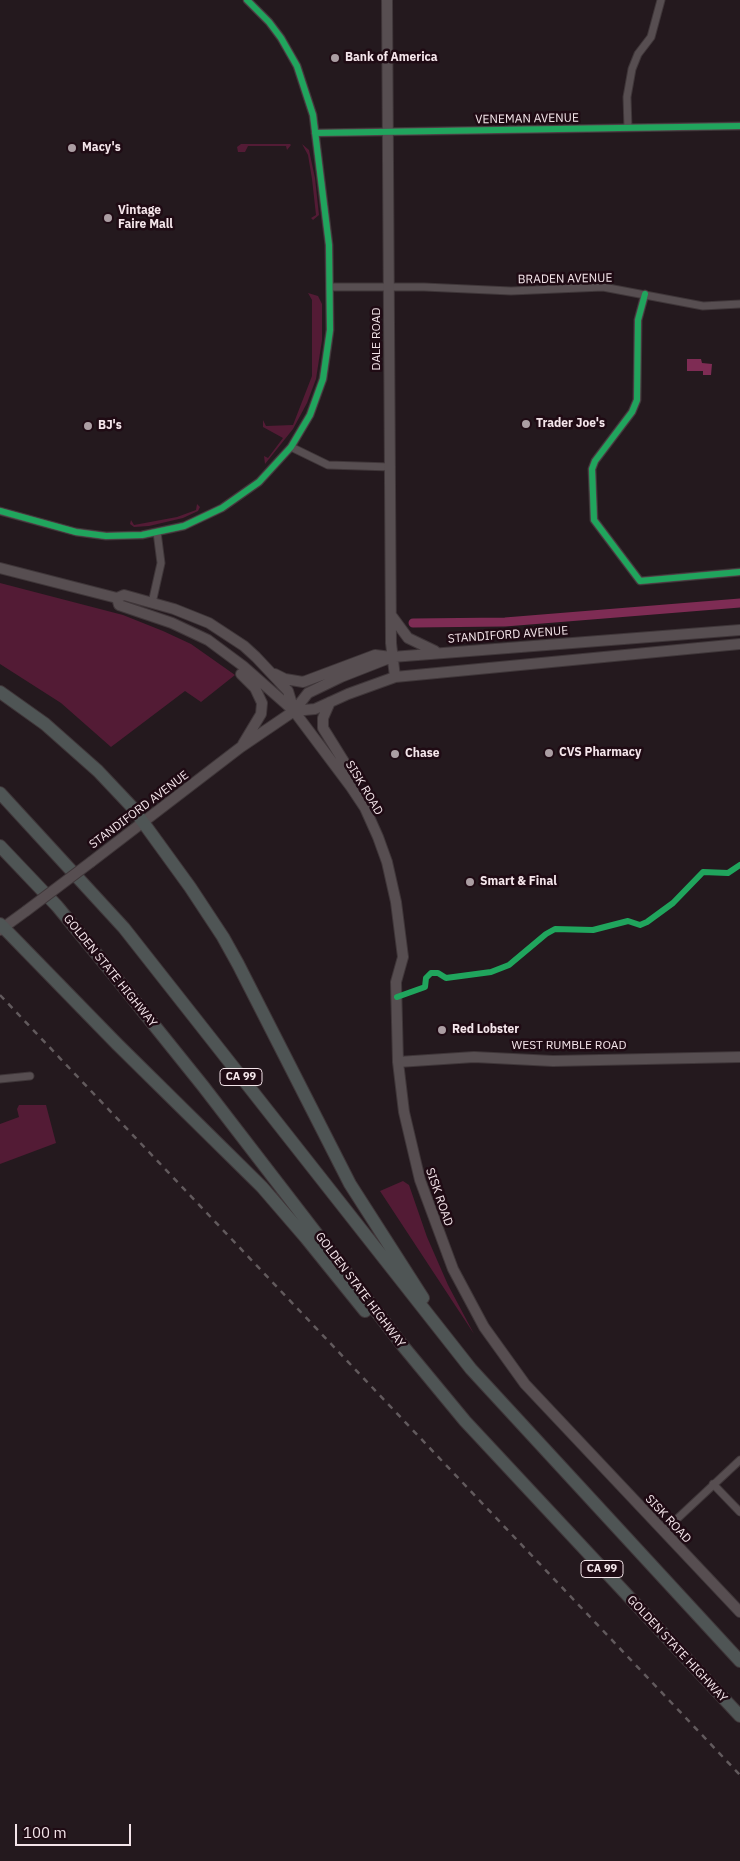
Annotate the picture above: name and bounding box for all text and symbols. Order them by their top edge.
place label: Bank of America [345,51,438,65]
marker: Bank of America [329,52,341,64]
street label: VENEMAN AVENUE [475,111,579,127]
place label: Macy's [82,141,121,155]
marker: Macy's [66,142,78,154]
place label: Vintage Faire Mall [118,204,173,232]
marker: Vintage Faire Mall [102,212,114,224]
street label: BRADEN AVENUE [518,271,612,287]
street label: DALE ROAD [370,307,384,371]
place label: Trader Joe's [536,417,605,431]
marker: Trader Joe's [520,418,532,430]
place label: BJ's [98,419,122,433]
marker: BJ's [82,420,94,432]
street label: STANDIFORD AVENUE [447,624,569,646]
place label: CVS Pharmacy [559,746,641,760]
place label: Chase [405,747,440,761]
marker: CVS Pharmacy [543,747,555,759]
marker: Chase [389,748,401,760]
street label: SISK ROAD [342,758,386,818]
street label: STANDIFORD AVENUE [87,768,191,852]
place label: Smart & Final [480,875,557,889]
marker: Smart & Final [464,876,476,888]
street label: GOLDEN STATE HIGHWAY [60,912,160,1030]
place label: Red Lobster [452,1023,519,1037]
marker: Red Lobster [436,1024,448,1036]
street label: WEST RUMBLE ROAD [512,1039,626,1053]
road number: CA 99 [220,1068,262,1086]
street label: SISK ROAD [422,1166,456,1228]
street label: GOLDEN STATE HIGHWAY [312,1230,408,1350]
street label: SISK ROAD [642,1492,694,1546]
road number: CA 99 [581,1560,623,1578]
street label: GOLDEN STATE HIGHWAY [624,1593,730,1705]
scale bar [18,1814,134,1846]
text: 100 m [23,1823,67,1842]

